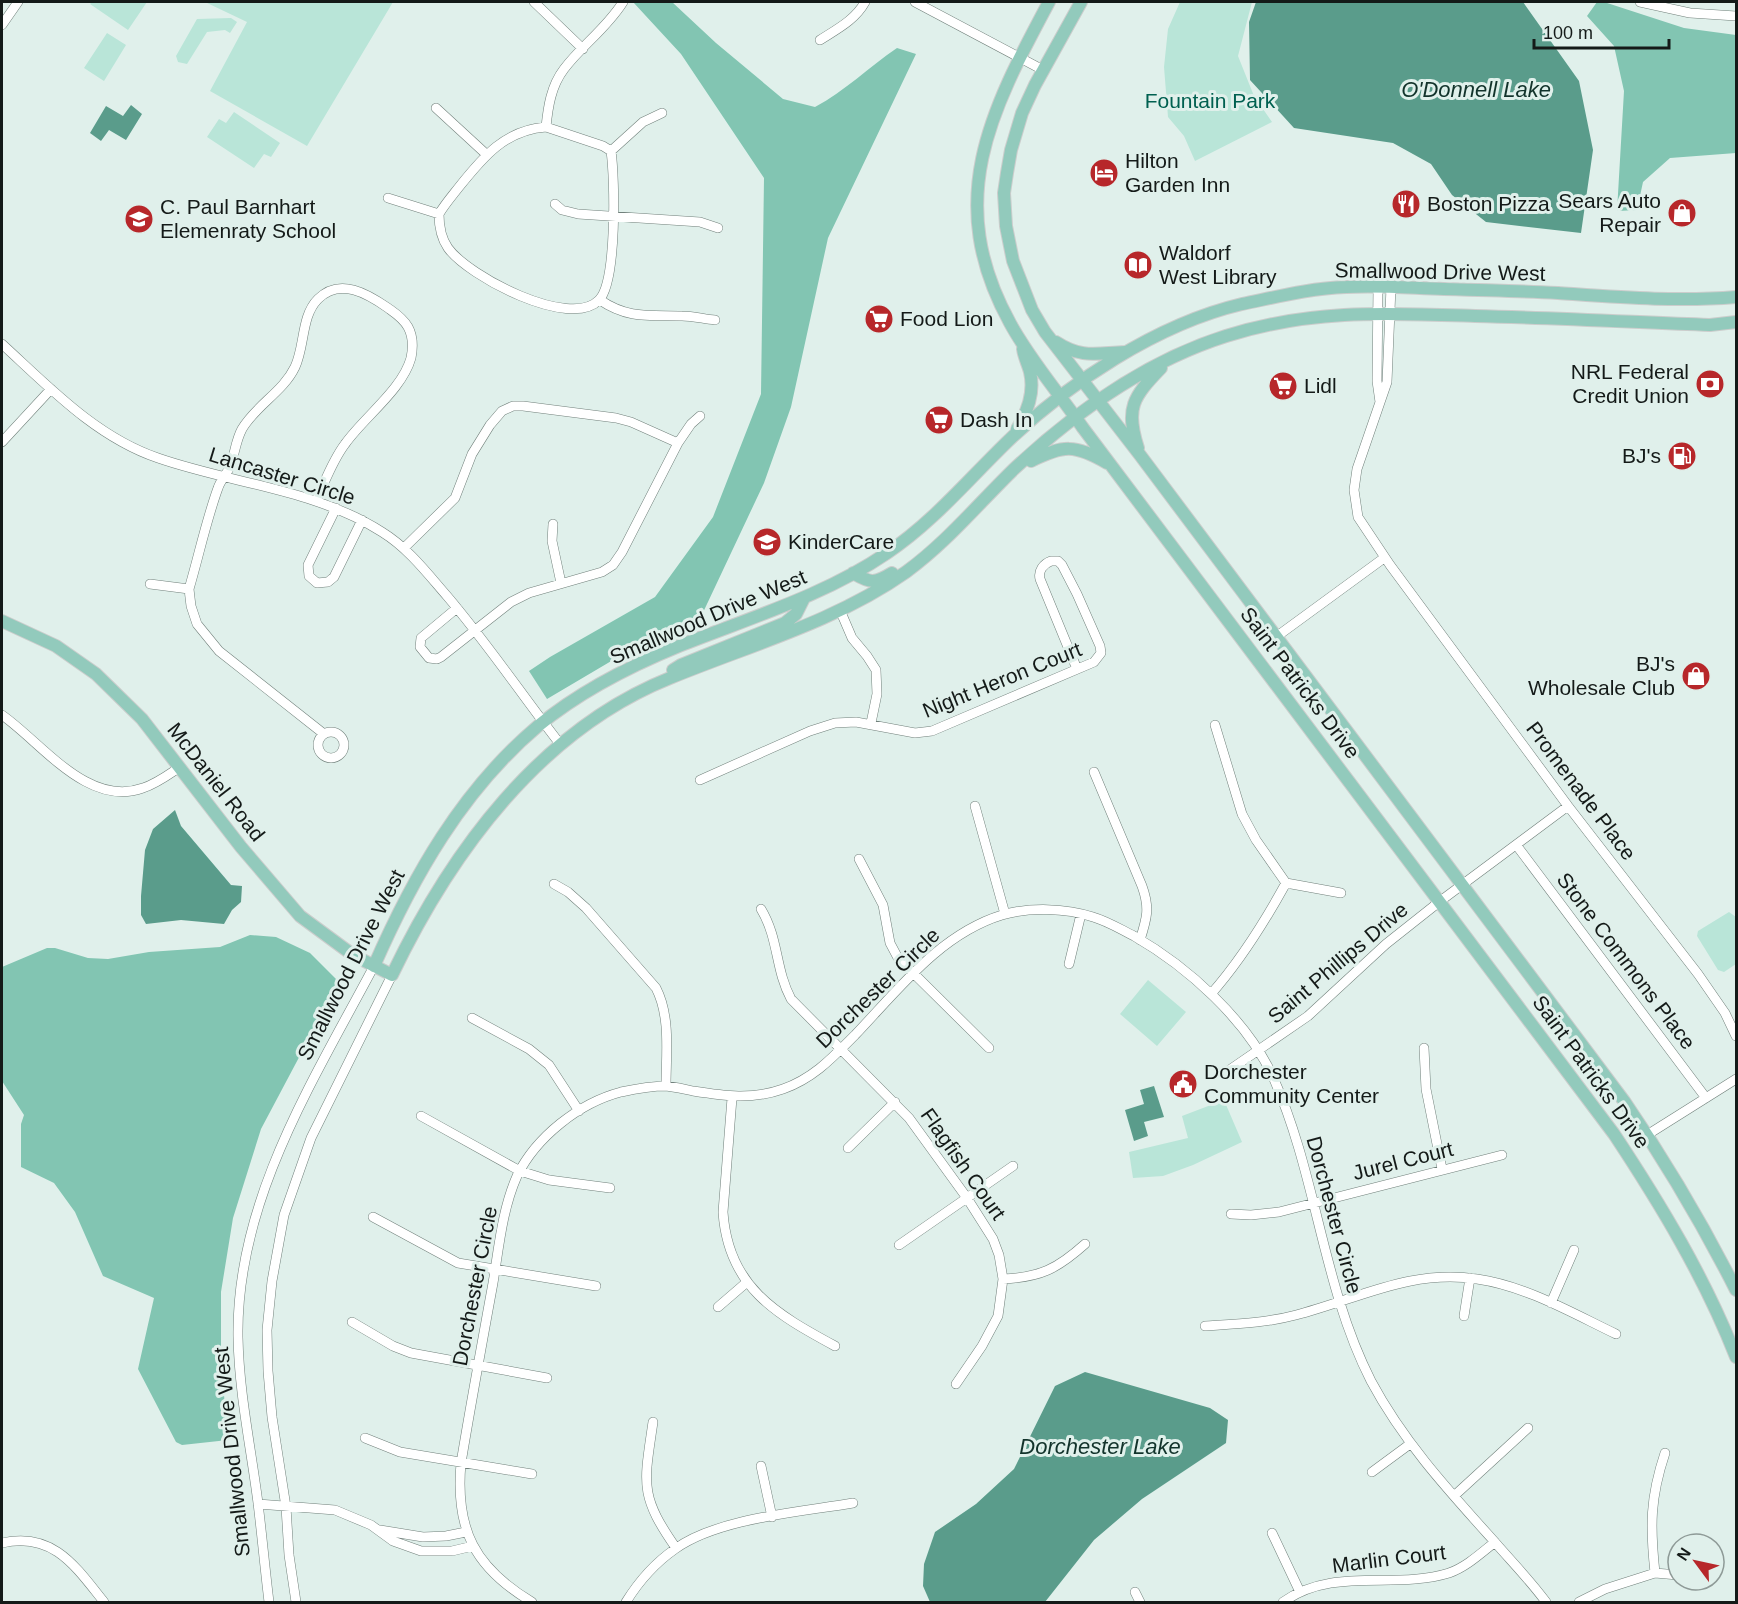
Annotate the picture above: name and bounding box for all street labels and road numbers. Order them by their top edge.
street label: Smallwood Drive West [1334,258,1546,285]
street label: Lancaster Circle [206,442,358,509]
street label: Smallwood Drive West [606,565,809,668]
street label: Saint Patricks Drive [1236,603,1365,763]
street label: Night Heron Court [919,637,1085,722]
street label: Promenade Place [1522,717,1641,864]
street label: McDaniel Road [163,718,270,845]
street label: Smallwood Drive West [292,865,409,1064]
street label: Stone Commons Place [1553,868,1700,1053]
street label: Saint Phillips Drive [1263,898,1412,1028]
street label: Dorchester Circle [811,923,944,1052]
street label: Saint Patricks Drive [1528,991,1655,1153]
street label: Flagfish Court [917,1104,1010,1224]
street label: Dorchester Circle [1302,1134,1367,1296]
street label: Jurel Court [1350,1137,1456,1184]
street label: Dorchester Circle [448,1204,501,1368]
street label: Smallwood Drive West [209,1346,254,1558]
street label: Marlin Court [1331,1540,1447,1577]

